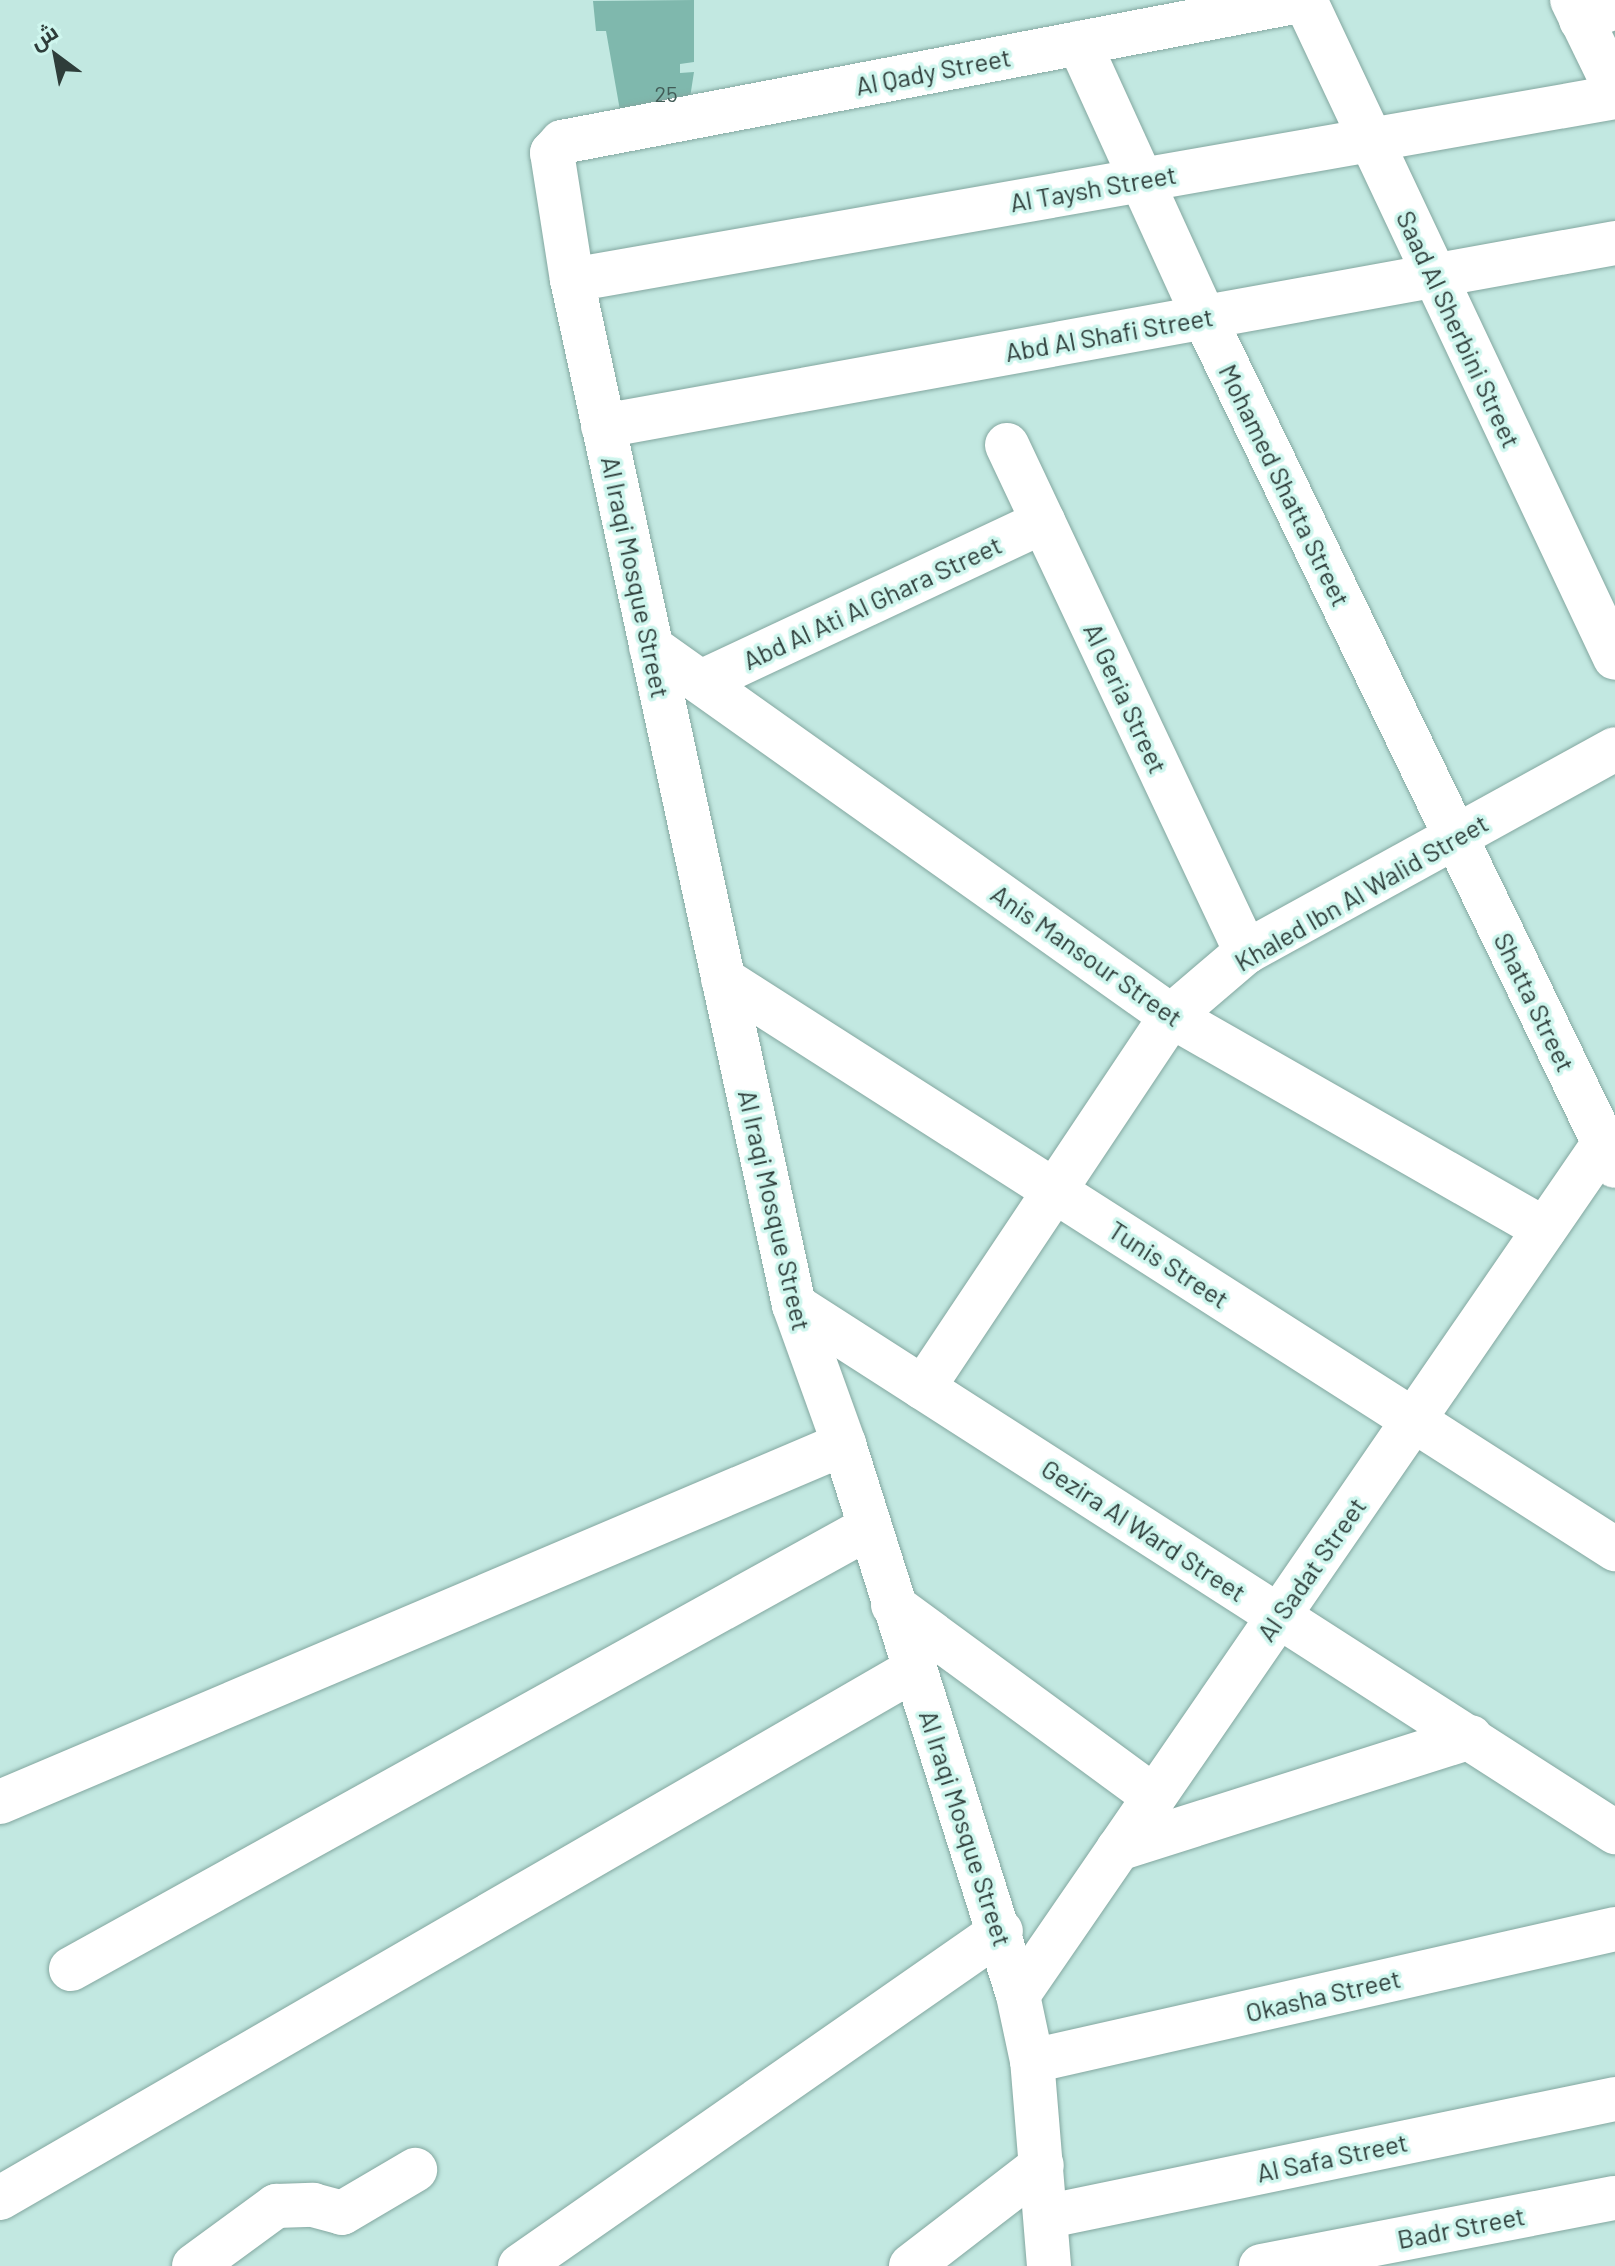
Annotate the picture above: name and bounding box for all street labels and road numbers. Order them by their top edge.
street label: Al Qady Street [853,41,1013,101]
street label: Al Taysh Street [1007,158,1179,218]
street label: Saad Al Sherbini Street [1390,205,1528,453]
street label: Abd Al Shafi Street [1003,300,1215,368]
street label: Mohamed Shatta Street [1213,359,1357,611]
street label: Al Iraqi Mosque Street [595,453,677,701]
street label: Abd Al Ati Al Ghara Street [738,528,1006,676]
street label: Al Geria Street [1078,618,1174,778]
street label: Khaled Ibn Al Walid Street [1229,807,1493,977]
street label: Anis Mansour Street [985,877,1189,1033]
street label: Shatta Street [1488,927,1582,1077]
street label: Al Iraqi Mosque Street [732,1087,818,1333]
street label: Tunis Street [1103,1214,1235,1314]
street label: Gezira Al Ward Street [1036,1452,1252,1608]
street label: Al Sadat Street [1250,1491,1372,1647]
street label: Al Iraqi Mosque Street [913,1706,1019,1950]
street label: Okasha Street [1242,1962,1404,2028]
street label: Al Safa Street [1254,2126,1410,2188]
street label: Badr Street [1395,2199,1527,2255]

